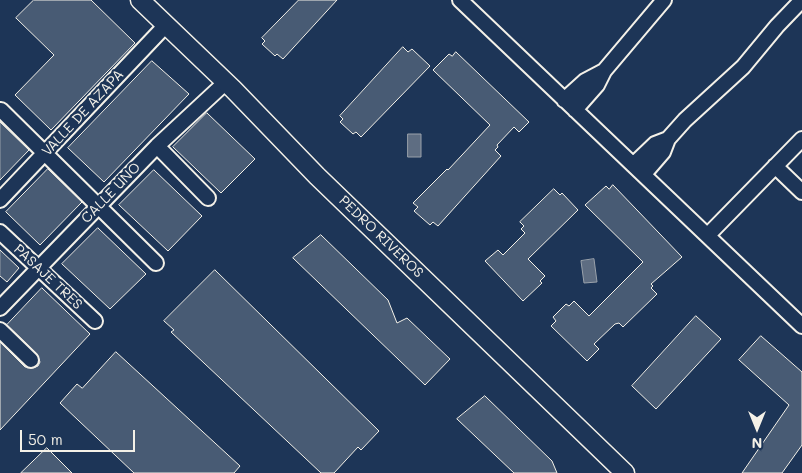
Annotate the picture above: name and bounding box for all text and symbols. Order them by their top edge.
street label: VALLE DE AZAPA [39,66,127,160]
street label: CALLE UNO [78,159,144,227]
street label: PEDRO RIVEROS [335,192,427,282]
street label: PASAJE TRES [10,241,86,313]
north arrow [732,403,782,453]
scale bar [22,420,138,452]
text: 50 m [28,429,63,449]
text: N [752,434,762,453]

